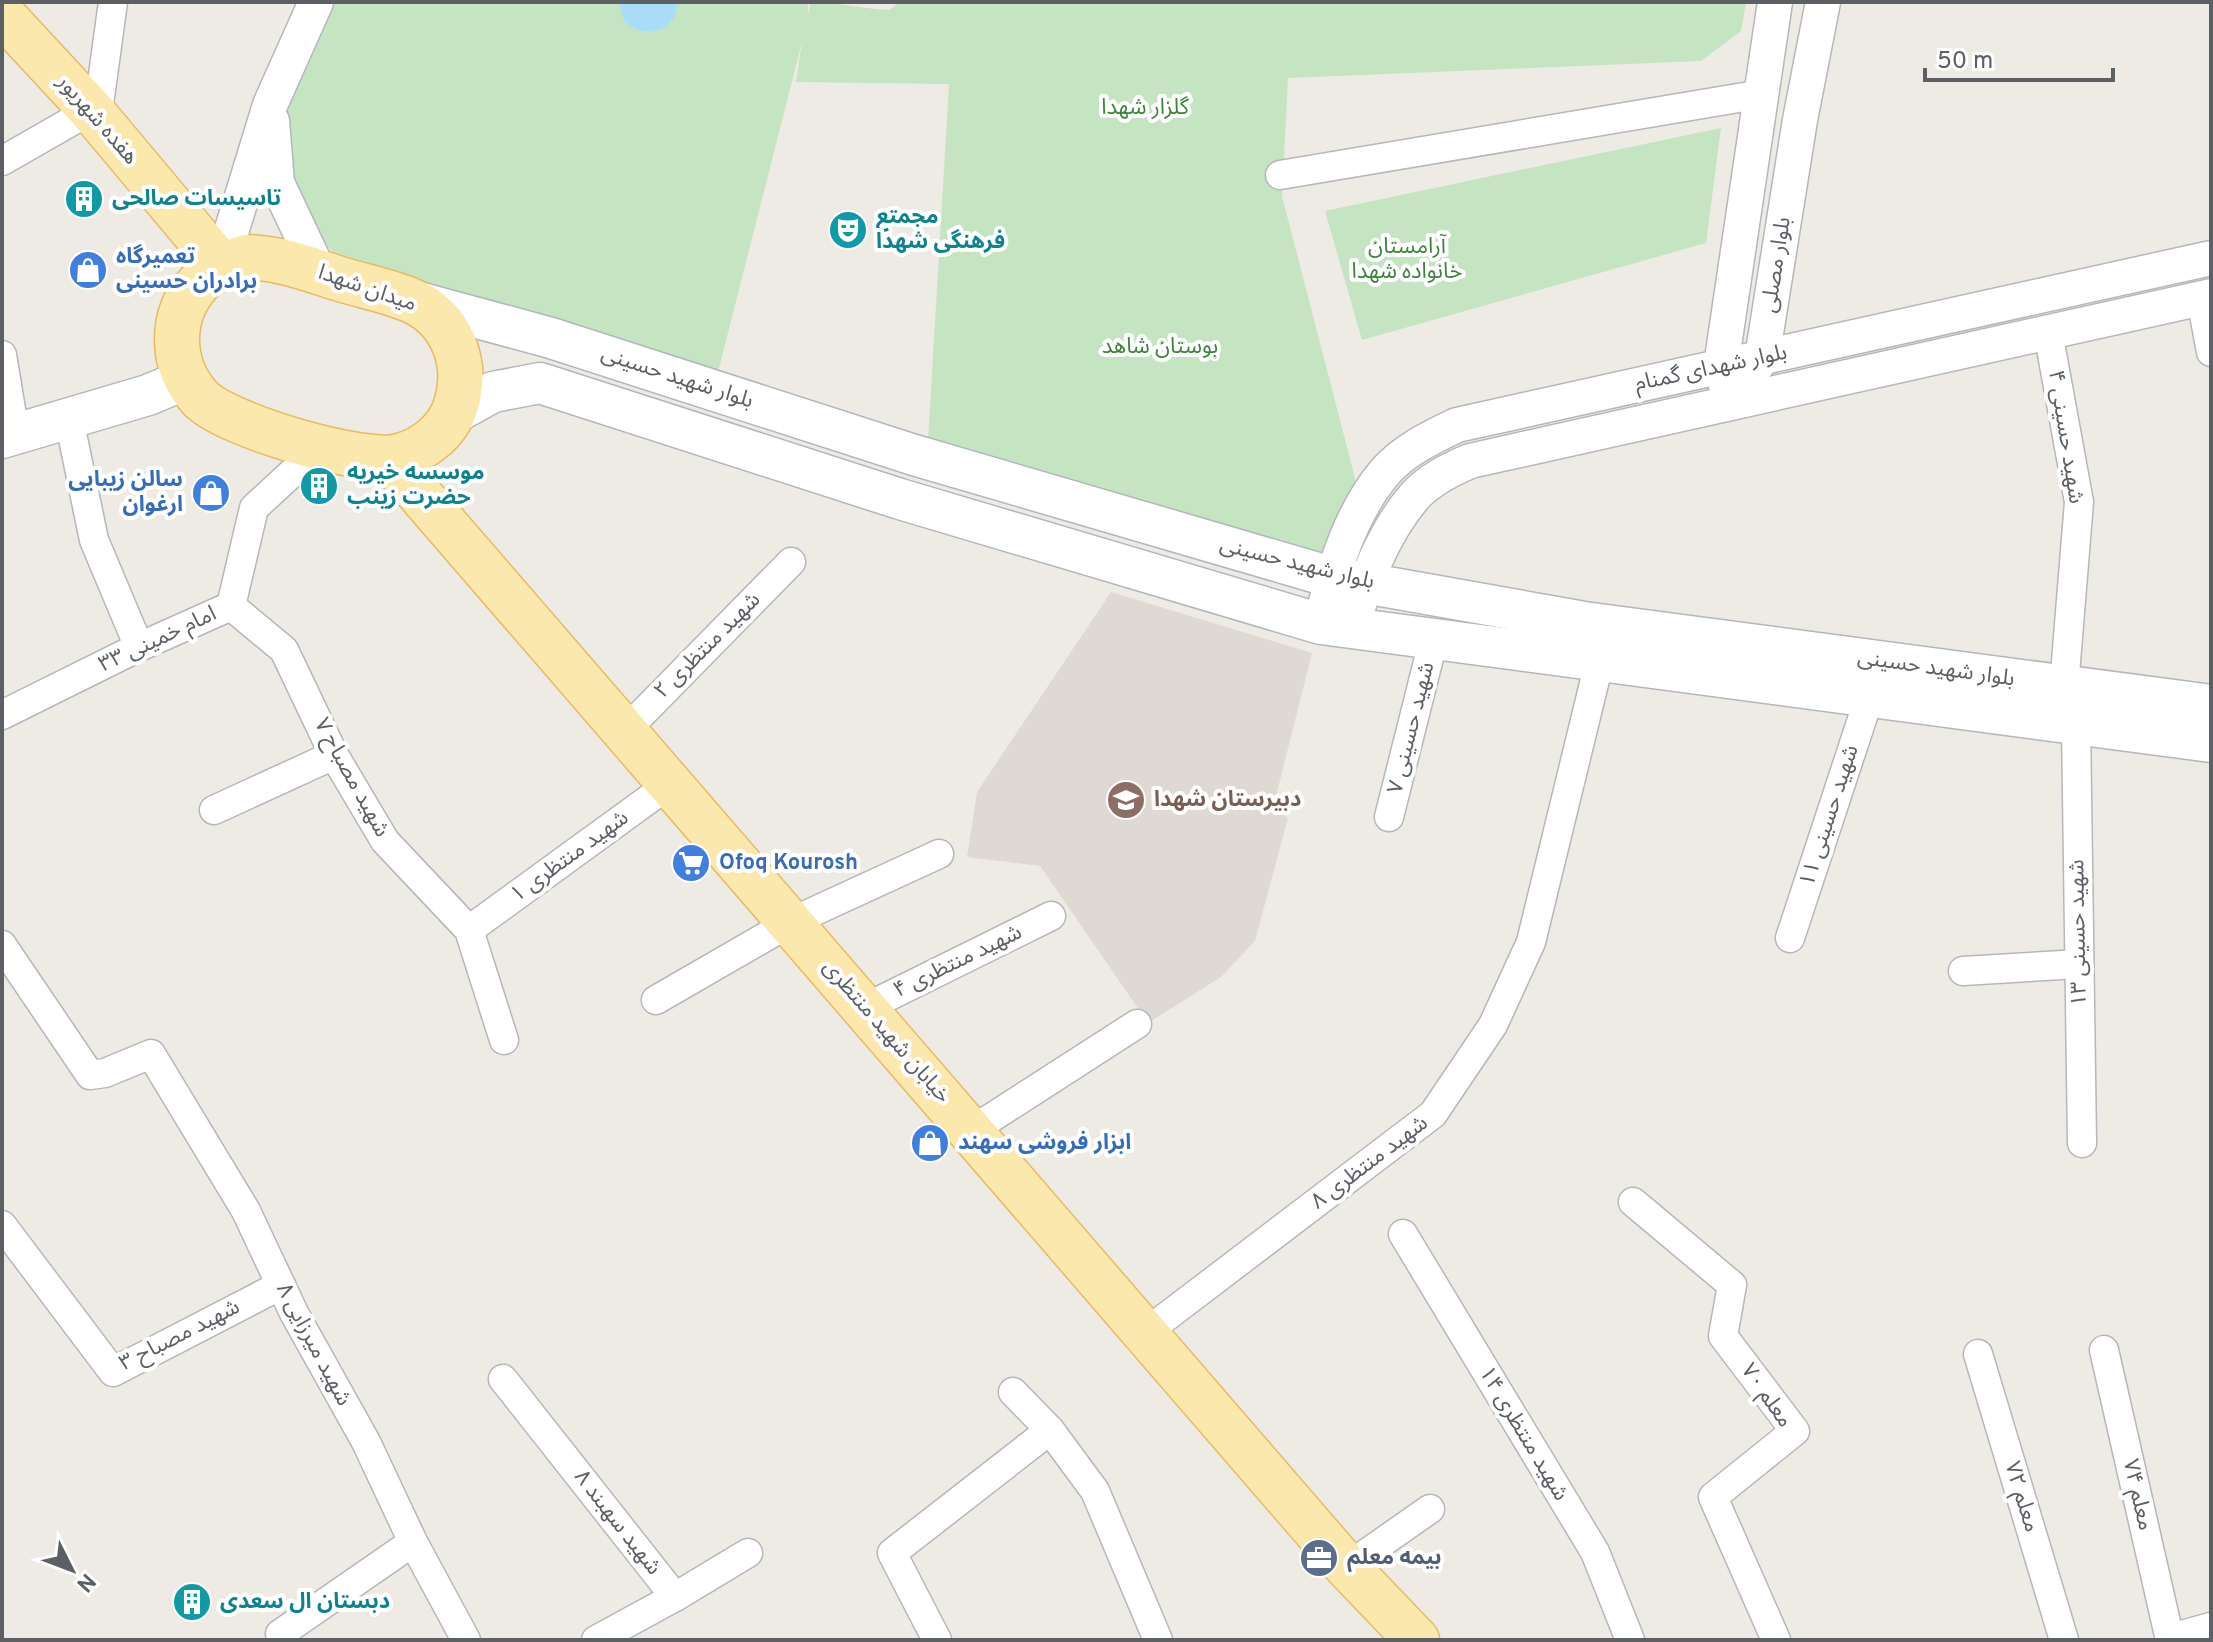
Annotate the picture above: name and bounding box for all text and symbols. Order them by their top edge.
scale bar [1925,32,2113,82]
text: 50 m [1937,47,1993,77]
street label: هفده شهریور [50,69,144,171]
park label: گلزار شهدا [1101,95,1190,122]
building icon: تاسیسات صالحی [63,178,105,220]
place label: تاسیسات صالحی [112,186,281,213]
place label: مجمتع فرهنگی شهدا [876,204,1005,256]
theatre icon: مجمتع فرهنگی شهدا [827,209,869,251]
street label: بلوار مصلی [1756,215,1798,315]
park label: آرامستان خانواده شهدا [1352,233,1462,286]
place label: تعمیرگاه برادران حسینی [116,243,257,296]
shop icon: تعمیرگاه برادران حسینی [67,249,109,291]
street label: میدان شهدا [314,260,420,318]
park label: بوستان شاهد [1102,334,1218,361]
street label: بلوار شهدای گمنام [1632,340,1790,399]
street label: بلوار شهید حسینی [597,341,757,415]
street label: شهید حسینی ۴ [2041,368,2089,506]
place label: موسسه خیریه حضرت زینب [347,460,485,512]
building icon: موسسه خیریه حضرت زینب [298,465,340,507]
place label: سالن زیبایی ارغوان [68,467,183,519]
shop icon: سالن زیبایی ارغوان [190,472,232,514]
street label: بلوار شهید حسینی [1217,532,1377,596]
street label: شهید منتظری ۲ [649,587,767,705]
street label: امام خمینی ۳۳ [95,601,222,680]
street label: بلوار شهید حسینی [1856,645,2016,693]
street label: شهید حسینی ۷ [1383,659,1441,797]
street label: شهید مصباح ۷ [306,714,395,843]
street label: شهید حسینی ۱۱ [1794,742,1866,890]
school or university icon: دبیرستان شهدا [1105,779,1147,821]
place label: دبیرستان شهدا [1154,787,1301,814]
street label: شهید منتظری ۱ [506,805,634,909]
supermarket icon: Ofoq Kourosh [670,842,712,884]
place label: Ofoq Kourosh [719,850,858,877]
street label: شهید حسینی ۱۳ [2064,859,2094,1007]
street label: شهید منتظری ۴ [889,919,1027,1005]
street label: خیابان شهید منتظری [816,954,956,1110]
street label: شهید منتظری ۸ [1306,1110,1434,1216]
shop icon: ابزار فروشی سهند [909,1122,951,1164]
place label: ابزار فروشی سهند [958,1130,1131,1157]
street label: شهید میرزایی ۸ [269,1279,357,1411]
street label: شهید مصباح ۳ [115,1294,245,1379]
street label: معلم ۷۰ [1733,1359,1798,1434]
street label: شهید منتظری ۱۴ [1472,1362,1574,1506]
street label: معلم ۷۴ [2115,1457,2158,1533]
street label: معلم ۷۲ [1997,1458,2044,1536]
street label: شهید سهبند ۸ [567,1465,667,1581]
north arrow [32,1530,112,1610]
office icon: بیمه معلم [1298,1537,1340,1579]
place label: بیمه معلم [1347,1545,1442,1573]
text: N [70,1567,100,1597]
building icon: دبستان ال سعدی [171,1581,213,1623]
place label: دبستان ال سعدی [220,1589,390,1616]

